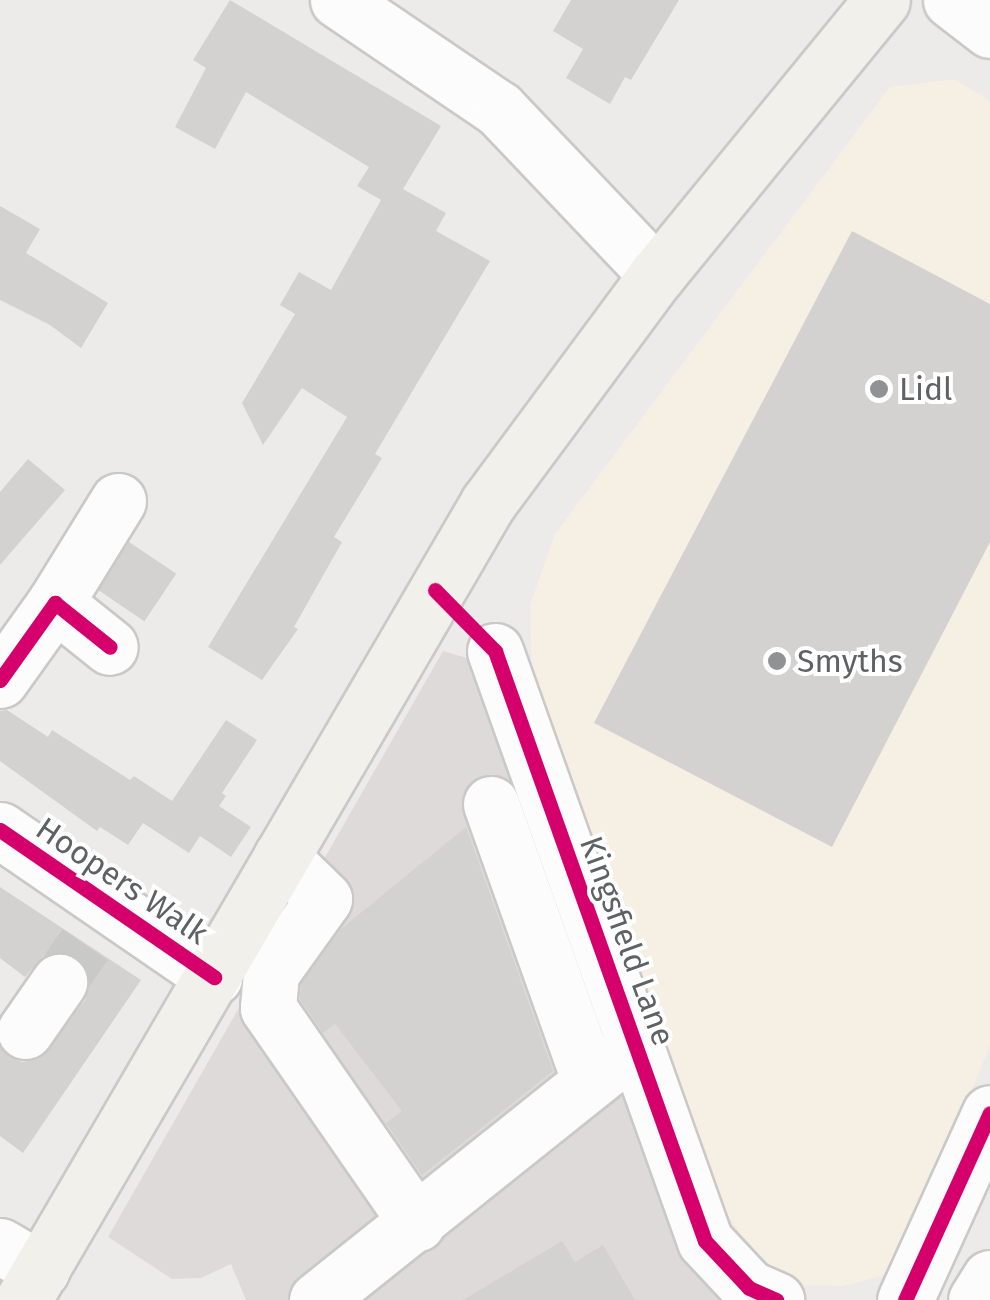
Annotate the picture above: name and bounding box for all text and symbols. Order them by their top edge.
place label: Lidl [899,370,952,408]
marker: Lidl [868,378,890,400]
place label: Smyths [797,642,903,680]
marker: Smyths [766,650,788,672]
street label: Hoopers Walk [29,809,215,953]
street label: Kingsfield Lane [571,831,683,1051]

